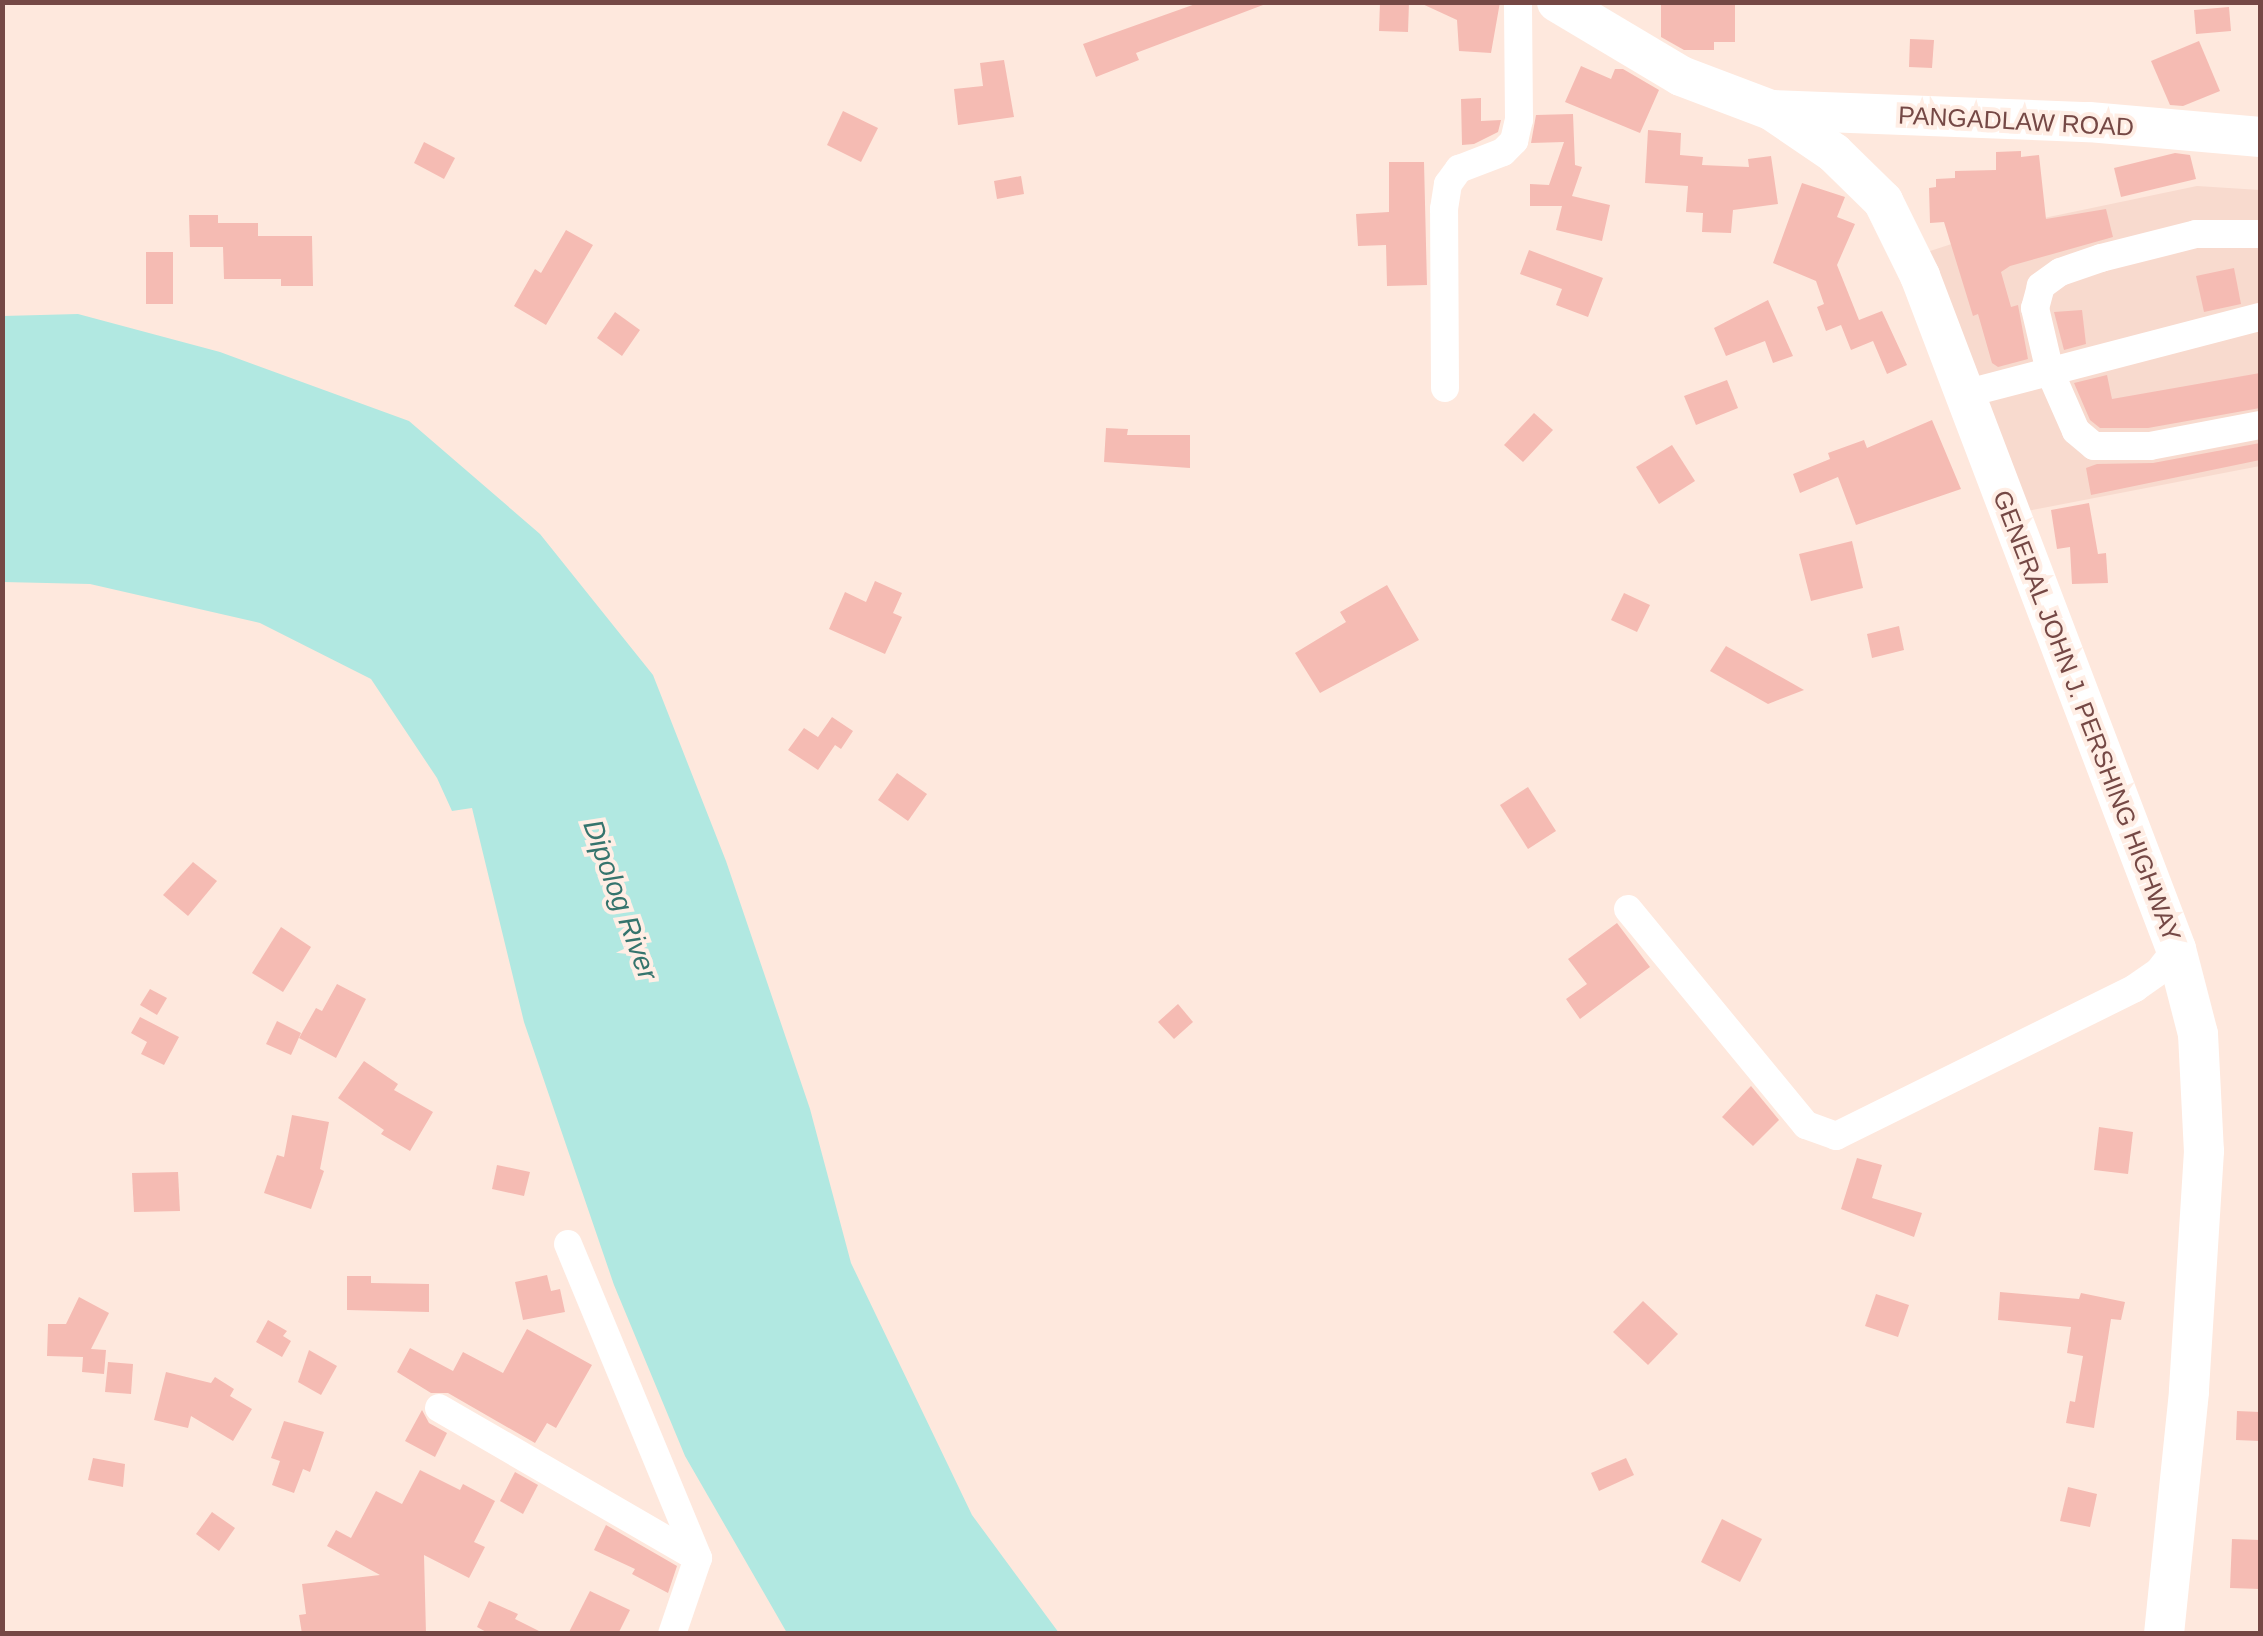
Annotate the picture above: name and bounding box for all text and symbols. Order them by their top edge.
street label: PANGADLAW ROAD [1897,100,2135,142]
street label: GENERAL JOHN J. PERSHING HIGHWAY [1987,486,2187,946]
water label: Dipolog River [575,815,665,985]

